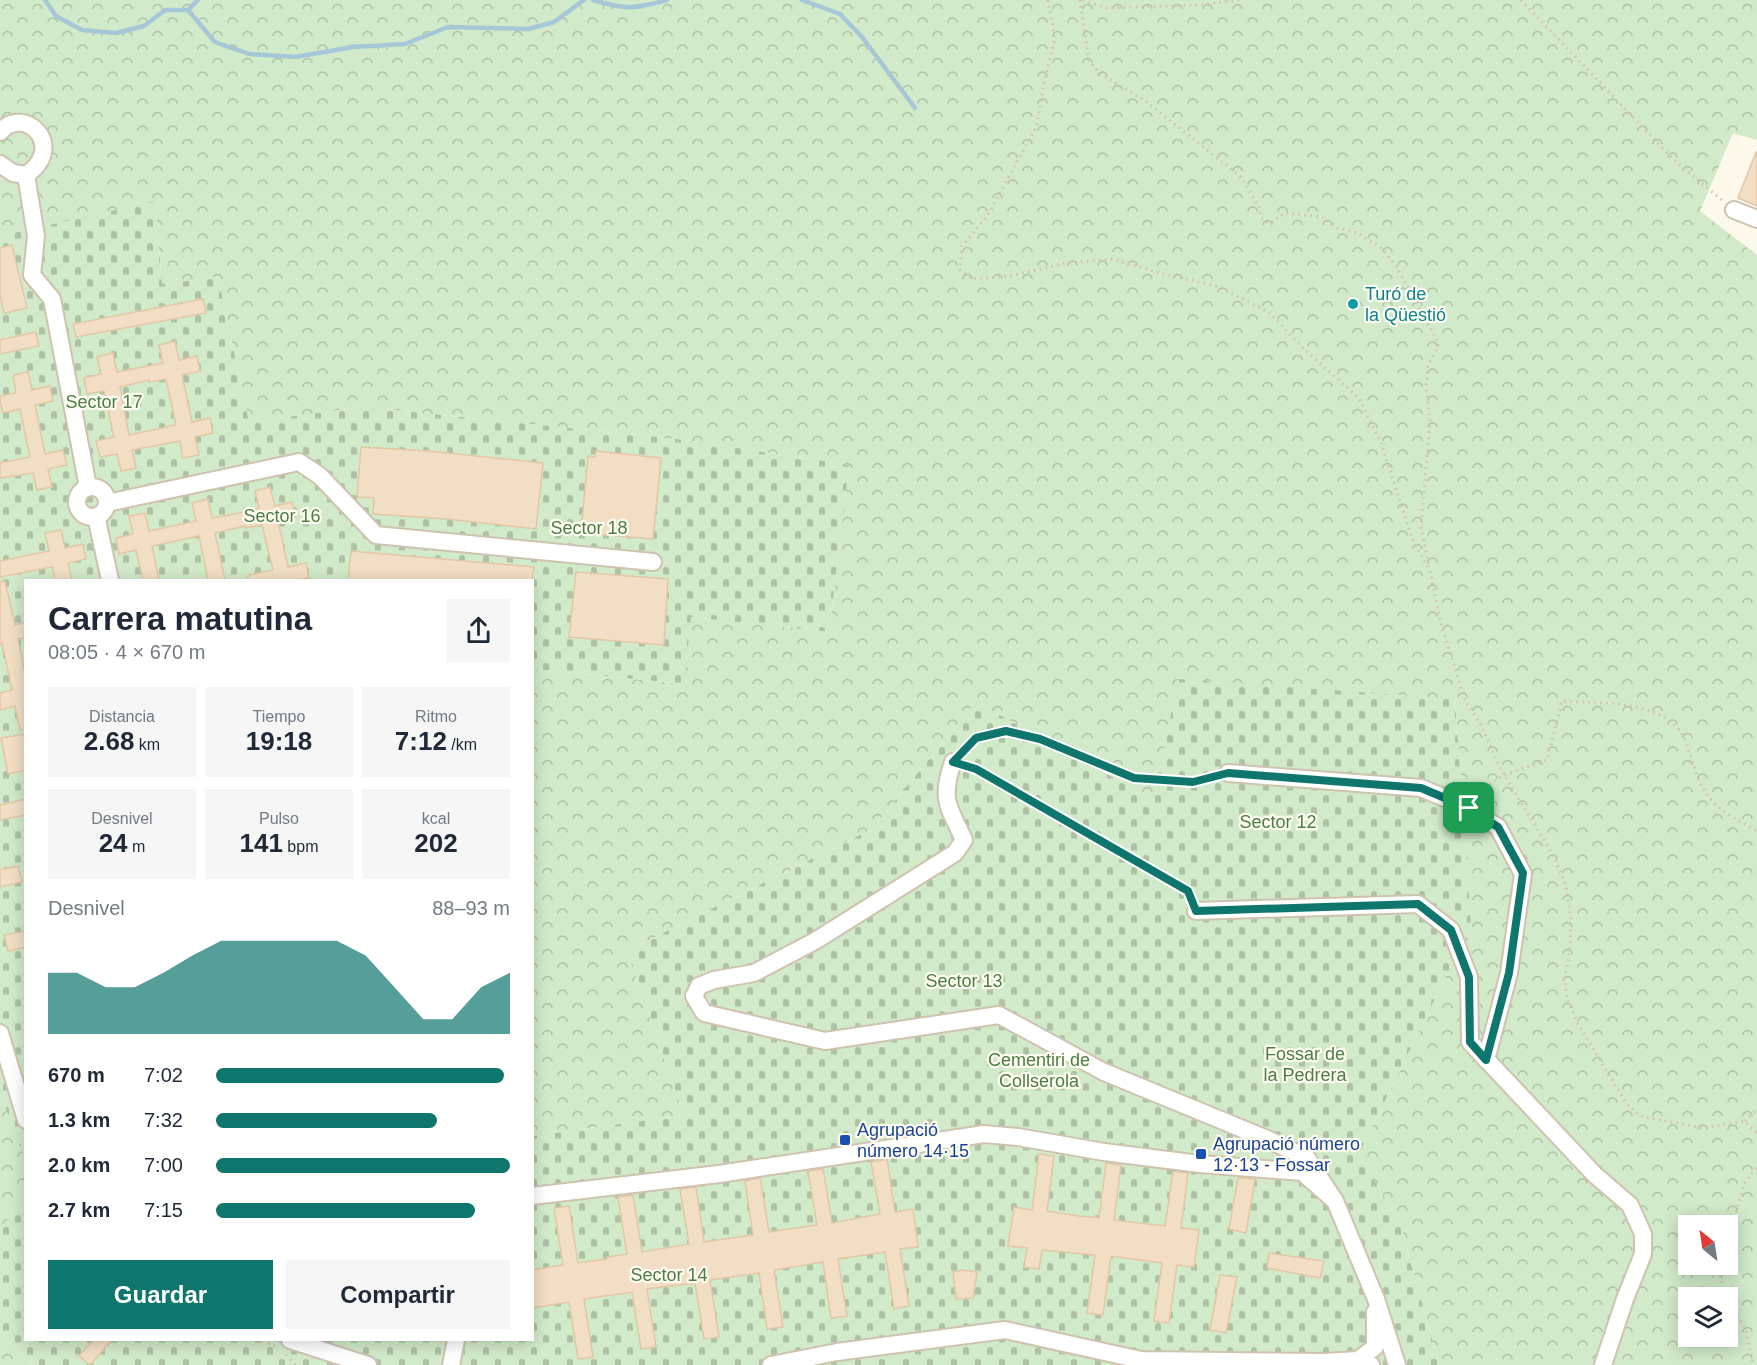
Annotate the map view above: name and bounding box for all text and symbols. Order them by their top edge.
place label: Turó de la Qüestió [1365,284,1446,325]
marker: Turó de la Qüestió [1346,297,1360,311]
park label: Sector 17 [65,392,143,412]
park label: Sector 16 [243,506,321,526]
park label: Sector 18 [550,518,628,538]
button: share [447,599,510,662]
text: Carrera matutina [48,600,312,637]
text: 08:05 · 4 × 670 m [48,641,205,663]
text: Distancia [89,708,155,725]
text: Tiempo [253,708,305,725]
text: Ritmo [415,708,457,725]
text: 2.68 [84,726,134,756]
text: 19:18 [246,726,312,756]
text: 7:12 [395,726,447,756]
text: km [134,736,160,753]
text: /km [447,736,477,753]
pin [1443,782,1494,833]
icon: arrive [1452,791,1485,824]
text: Desnivel [91,810,153,827]
text: Pulso [259,810,299,827]
text: kcal [422,810,450,827]
park label: Sector 12 [1239,812,1317,832]
text: 24 [99,828,128,858]
text: 141 [240,828,283,858]
text: 202 [414,828,458,858]
text: m [128,838,145,855]
text: bpm [283,838,318,855]
text: Desnivel [48,897,125,919]
text: 88–93 m [432,897,510,919]
park label: Sector 13 [925,971,1003,991]
park label: Fossar de la Pedrera [1263,1044,1348,1085]
park label: Cementiri de Collserola [988,1050,1090,1091]
text: 670 m [48,1064,105,1086]
text: 7:02 [144,1064,183,1086]
text: 1.3 km [48,1109,110,1131]
text: 7:32 [144,1109,183,1131]
place label: Agrupació número 14·15 [857,1120,969,1161]
marker: Agrupació número 14·15 [838,1133,852,1147]
place label: Agrupació número 12·13 - Fossar [1213,1134,1360,1175]
marker: Agrupació número 12·13 - Fossar [1194,1147,1208,1161]
text: 2.0 km [48,1154,110,1176]
text: 7:00 [144,1154,183,1176]
text: 2.7 km [48,1199,110,1221]
text: 7:15 [144,1199,183,1221]
north arrow [1678,1215,1738,1275]
map controls [1678,1215,1738,1347]
button: Guardar [48,1260,273,1329]
button: Compartir [285,1260,510,1329]
park label: Sector 14 [630,1265,708,1285]
button: layers [1678,1287,1738,1347]

